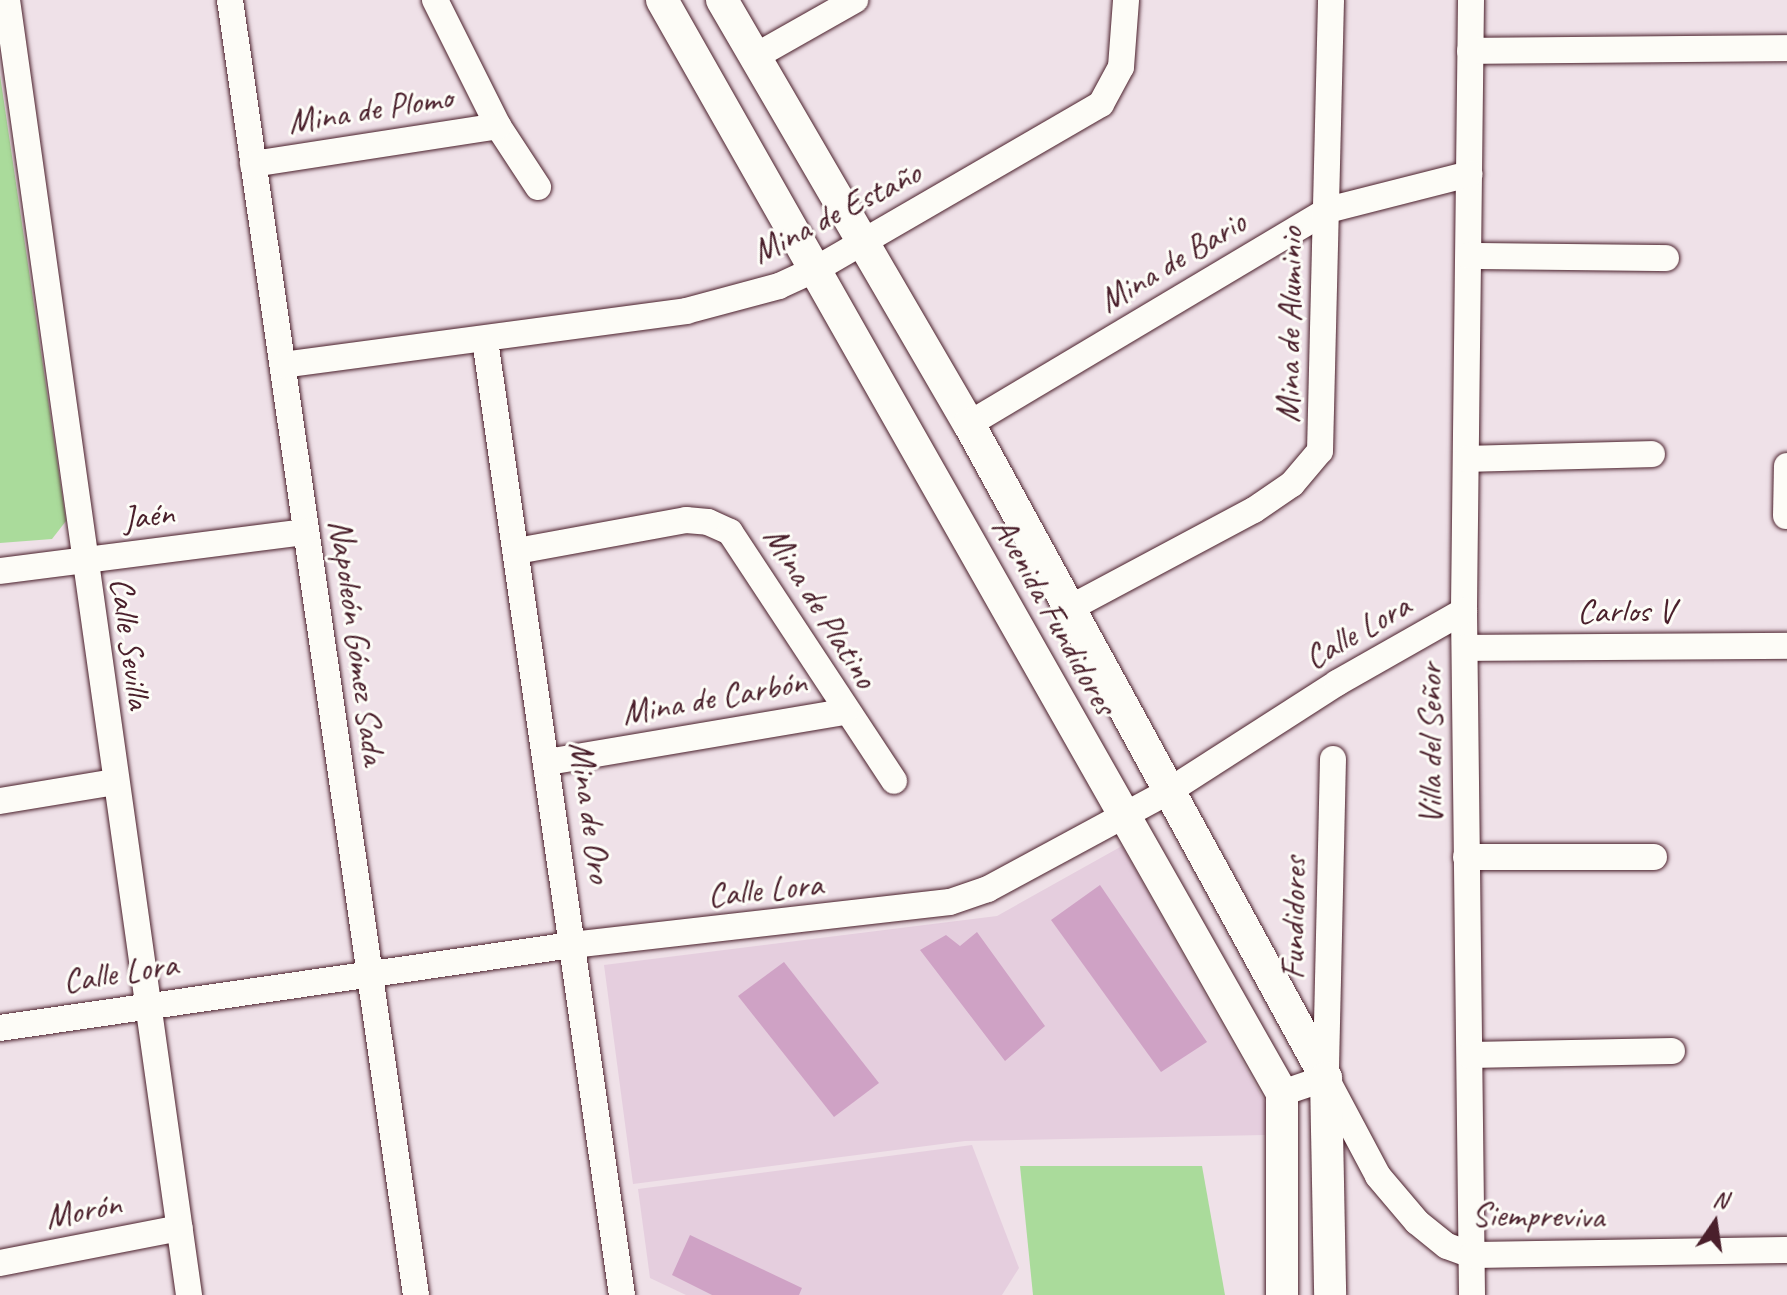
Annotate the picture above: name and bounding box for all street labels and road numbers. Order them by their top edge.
street label: Mina de Plomo [284,76,456,142]
street label: Mina de Estaño [745,152,927,272]
street label: Mina de Bario [1091,201,1253,321]
street label: Mina de Aluminio [1267,226,1311,424]
street label: Jaén [120,492,176,538]
street label: Avenida Fundidores [984,510,1126,722]
street label: Napoleón Gómez Sada [321,516,395,768]
street label: Mina de Platino [755,519,887,695]
street label: Calle Sevilla [102,575,160,711]
street label: Calle Lora [1297,585,1417,677]
street label: Carlos V [1577,591,1675,631]
street label: Mina de Carbón [619,661,809,733]
street label: Villa del Señor [1410,663,1450,825]
street label: Mina de Oro [561,739,621,885]
street label: Fundidores [1272,856,1314,980]
street label: Calle Lora [706,863,824,915]
street label: Calle Lora [60,943,180,1001]
street label: Morón [42,1183,124,1237]
street label: Siempreviva [1471,1193,1605,1237]

